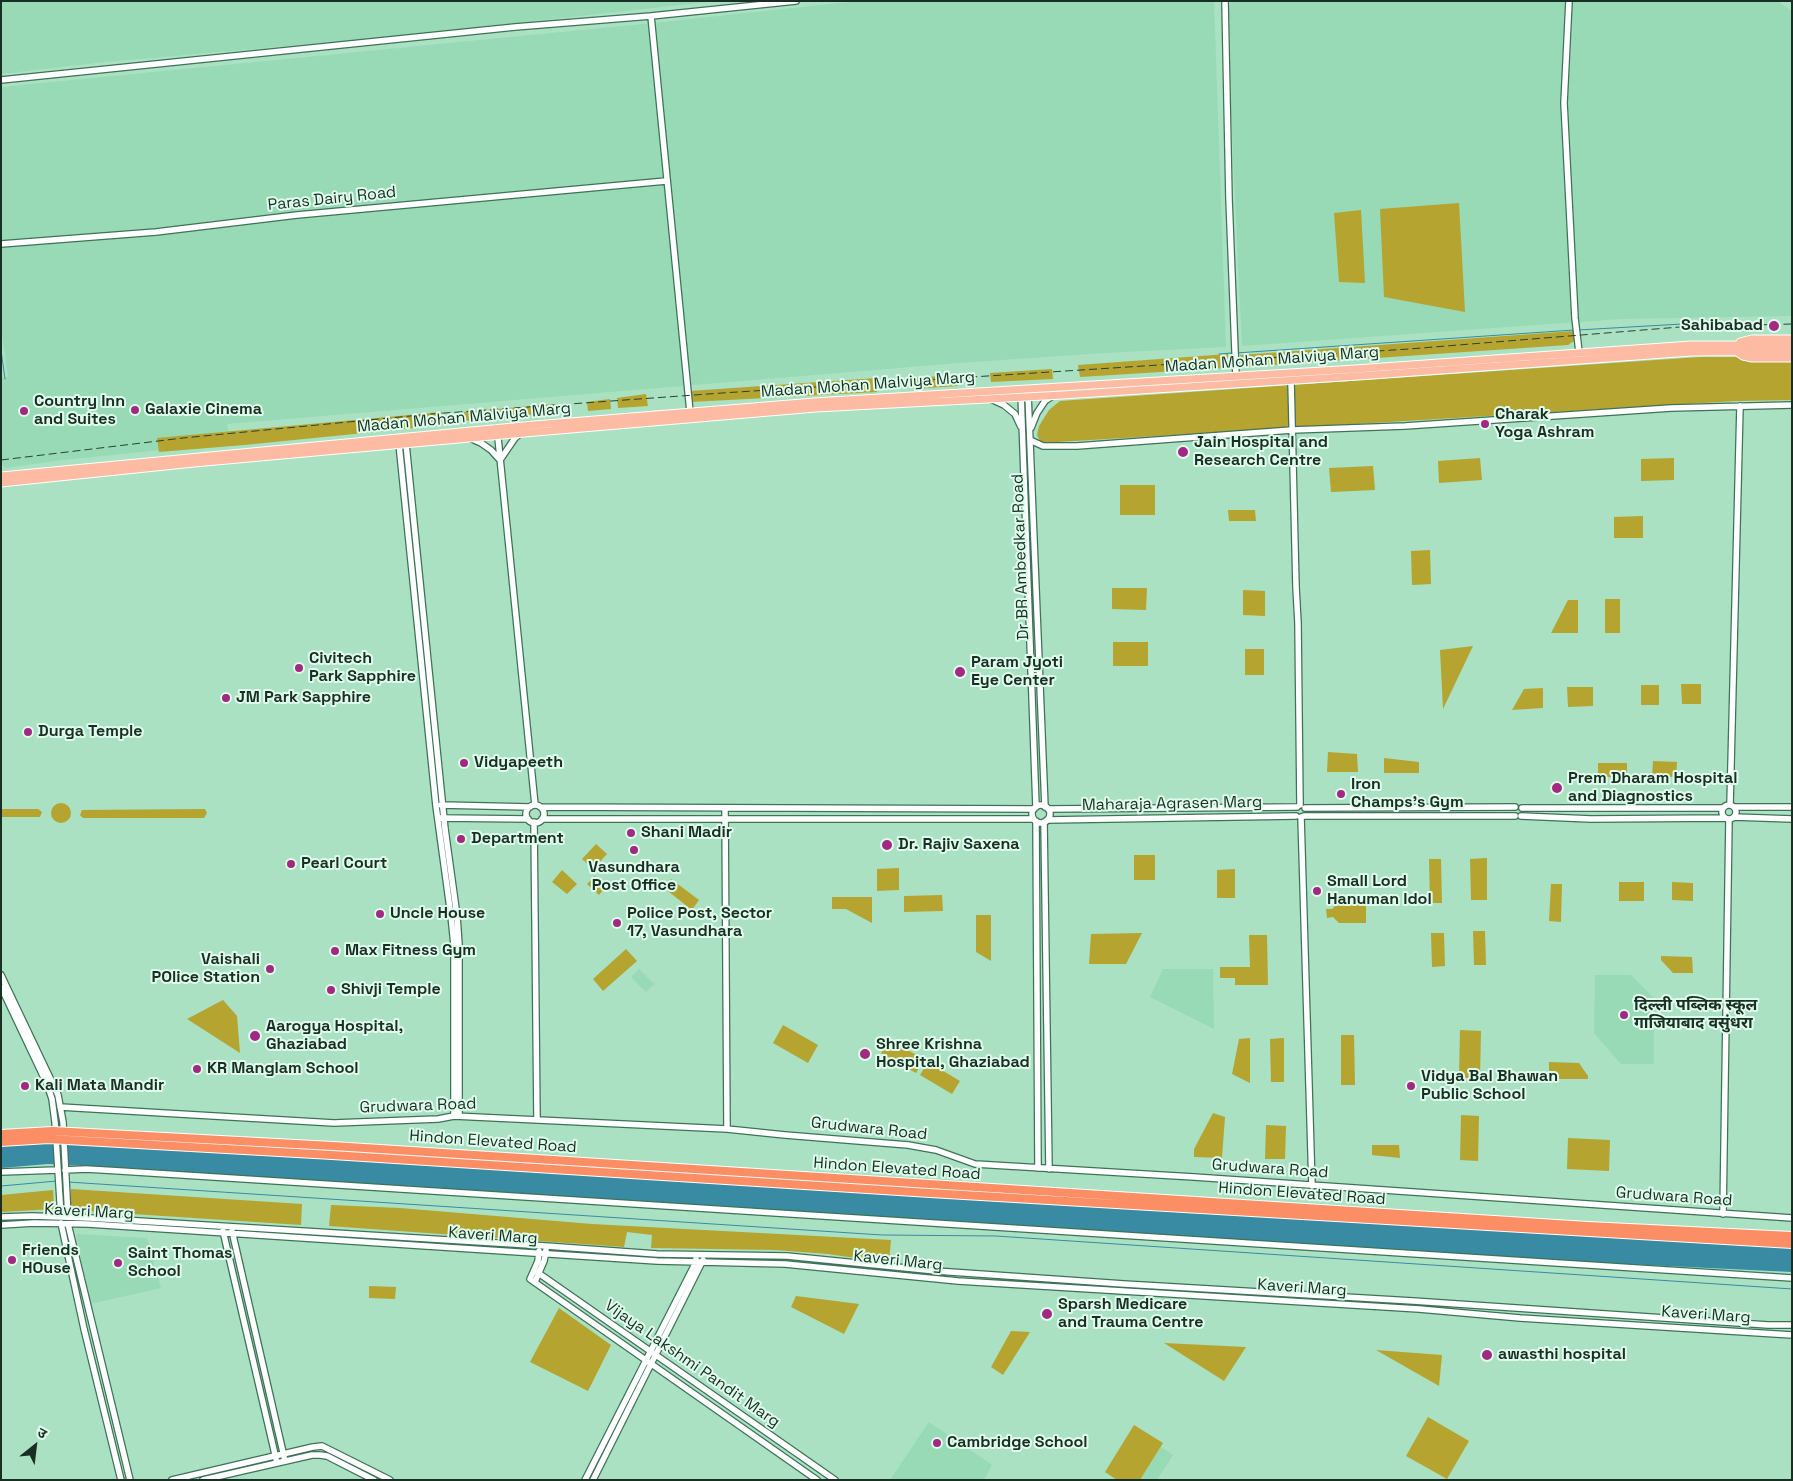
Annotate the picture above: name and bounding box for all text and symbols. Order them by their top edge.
street label: Paras Dairy Road [267,183,397,215]
place label: Sahibabad [1681,316,1763,336]
marker: Sahibabad [1767,319,1781,333]
street label: Madan Mohan Malviya Marg [1164,343,1380,377]
street label: Madan Mohan Malviya Marg [760,368,976,402]
place label: Country Inn and Suites [34,392,125,430]
street label: Madan Mohan Malviya Marg [356,399,572,437]
place label: Galaxie Cinema [145,400,262,420]
marker: Galaxie Cinema [129,404,141,416]
marker: Country Inn and Suites [18,405,30,417]
place label: Charak Yoga Ashram [1495,405,1594,443]
marker: Charak Yoga Ashram [1479,418,1491,430]
place label: Jain Hospital and Research Centre [1194,433,1328,471]
marker: Jain Hospital and Research Centre [1176,445,1190,459]
street label: Dr BR Ambedkar Road [1009,473,1033,641]
place label: Civitech Park Sapphire [309,649,416,687]
place label: Param Jyoti Eye Center [971,653,1063,691]
marker: Civitech Park Sapphire [293,662,305,674]
marker: Param Jyoti Eye Center [953,665,967,679]
place label: JM Park Sapphire [236,688,371,708]
marker: JM Park Sapphire [220,692,232,704]
place label: Durga Temple [38,722,143,742]
marker: Durga Temple [22,726,34,738]
place label: Vidyapeeth [474,753,563,773]
marker: Vidyapeeth [458,757,470,769]
place label: Prem Dharam Hospital and Diagnostics [1568,769,1737,807]
place label: Iron Champs's Gym [1351,775,1464,813]
marker: Prem Dharam Hospital and Diagnostics [1550,781,1564,795]
marker: Iron Champs's Gym [1335,788,1347,800]
street label: Maharaja Agrasen Marg [1082,793,1262,815]
place label: Shani Madir [641,823,732,843]
marker: Shani Madir [625,827,637,839]
place label: Department [471,829,564,849]
marker: Department [455,833,467,845]
place label: Dr. Rajiv Saxena [898,835,1020,855]
marker: Dr. Rajiv Saxena [880,838,894,852]
marker: Vasundhara Post Office [628,844,640,856]
place label: Pearl Court [301,854,387,874]
marker: Pearl Court [285,858,297,870]
place label: Vasundhara Post Office [588,858,680,896]
place label: Small Lord Hanuman Idol [1327,872,1432,910]
marker: Small Lord Hanuman Idol [1311,885,1323,897]
place label: Uncle House [390,904,485,924]
place label: Police Post, Sector 17, Vasundhara [627,904,772,942]
marker: Uncle House [374,908,386,920]
marker: Police Post, Sector 17, Vasundhara [611,917,623,929]
place label: Max Fitness Gym [345,941,476,961]
marker: Max Fitness Gym [329,945,341,957]
place label: Vaishali POlice Station [151,950,260,988]
marker: Vaishali POlice Station [264,963,276,975]
place label: Shivji Temple [341,980,441,1000]
marker: Shivji Temple [325,984,337,996]
place label: दिल्ली पब्लिक स्कूल गाजियाबाद वसुंधरा [1634,996,1757,1034]
marker: दिल्ली पब्लिक स्कूल गाजियाबाद वसुंधरा [1618,1009,1630,1021]
place label: Aarogya Hospital, Ghaziabad [266,1017,403,1055]
marker: Aarogya Hospital, Ghaziabad [248,1029,262,1043]
place label: Shree Krishna Hospital, Ghaziabad [876,1035,1030,1073]
marker: Shree Krishna Hospital, Ghaziabad [858,1047,872,1061]
place label: KR Manglam School [207,1059,359,1079]
marker: KR Manglam School [191,1063,203,1075]
place label: Vidya Bal Bhawan Public School [1421,1067,1558,1105]
place label: Kali Mata Mandir [35,1076,164,1096]
marker: Kali Mata Mandir [19,1080,31,1092]
marker: Vidya Bal Bhawan Public School [1405,1080,1417,1092]
street label: Grudwara Road [359,1094,477,1118]
street label: Grudwara Road [810,1113,928,1145]
street label: Hindon Elevated Road [409,1127,577,1157]
street label: Hindon Elevated Road [813,1154,981,1184]
street label: Grudwara Road [1211,1155,1329,1183]
street label: Hindon Elevated Road [1218,1179,1386,1209]
street label: Grudwara Road [1615,1183,1733,1211]
street label: Kaveri Marg [44,1200,134,1224]
street label: Kaveri Marg [448,1223,538,1249]
place label: Friends HOuse [22,1241,79,1279]
place label: Saint Thomas School [128,1244,232,1282]
street label: Kaveri Marg [853,1247,943,1275]
marker: Friends HOuse [6,1254,18,1266]
marker: Saint Thomas School [112,1257,124,1269]
street label: Kaveri Marg [1257,1275,1347,1301]
place label: Sparsh Medicare and Trauma Centre [1058,1295,1203,1333]
street label: Vijaya Lakshmi Pandit Marg [601,1296,783,1432]
street label: Kaveri Marg [1661,1302,1751,1328]
marker: Sparsh Medicare and Trauma Centre [1040,1307,1054,1321]
place label: awasthi hospital [1498,1345,1626,1365]
marker: awasthi hospital [1480,1348,1494,1362]
north arrow [10,1421,60,1471]
text: उ [34,1423,50,1443]
place label: Cambridge School [947,1433,1087,1453]
marker: Cambridge School [931,1437,943,1449]

